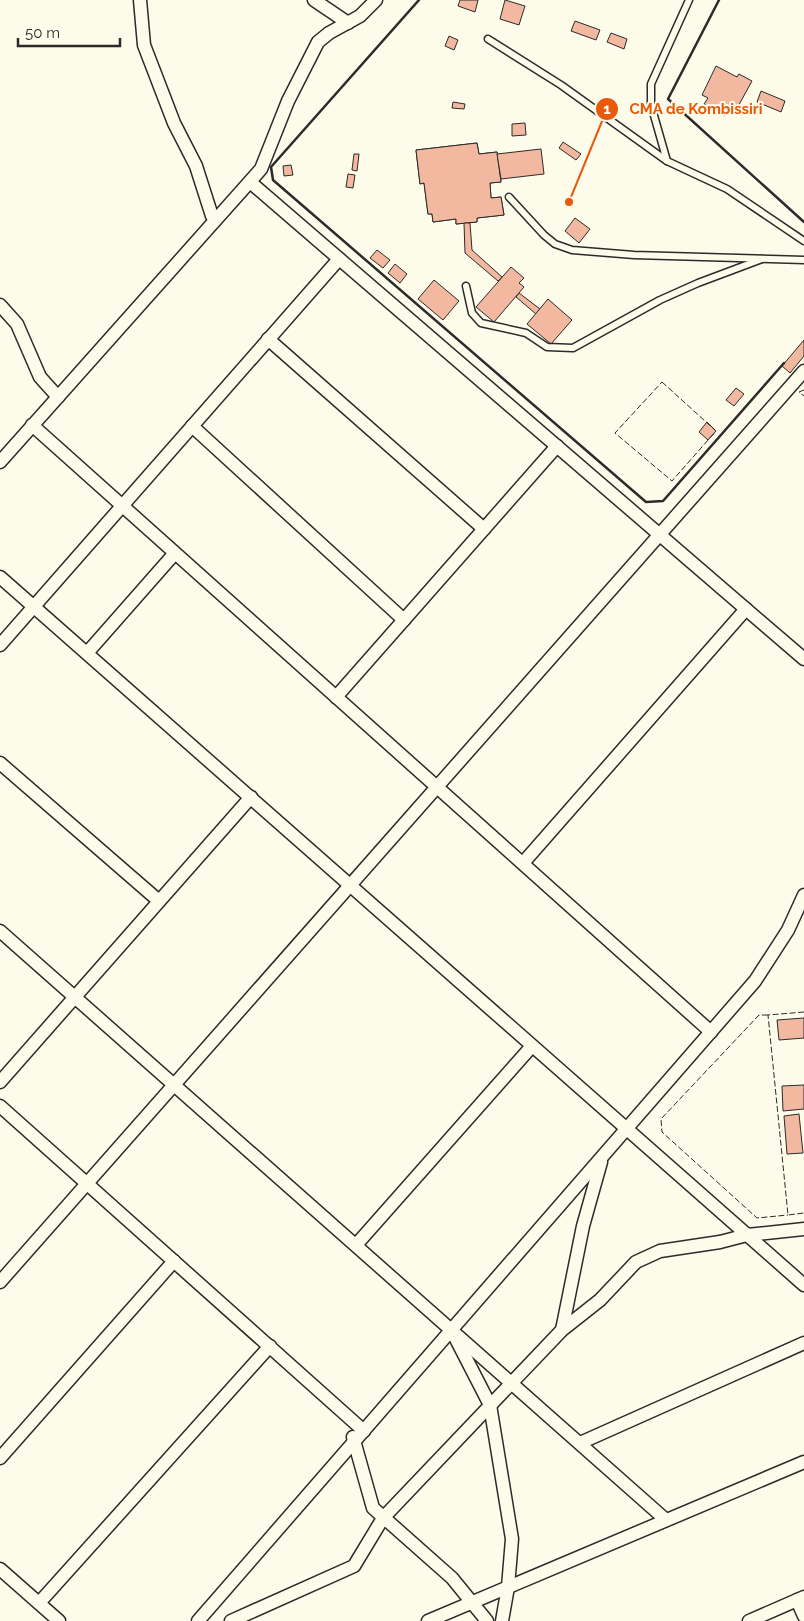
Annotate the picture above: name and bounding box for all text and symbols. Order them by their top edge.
scale bar [18,15,120,47]
text: 50 m [25,24,60,42]
callout: CMA de Kombissiri [595,94,773,124]
text: 1 [603,100,611,118]
text: CMA de Kombissiri [630,100,762,118]

